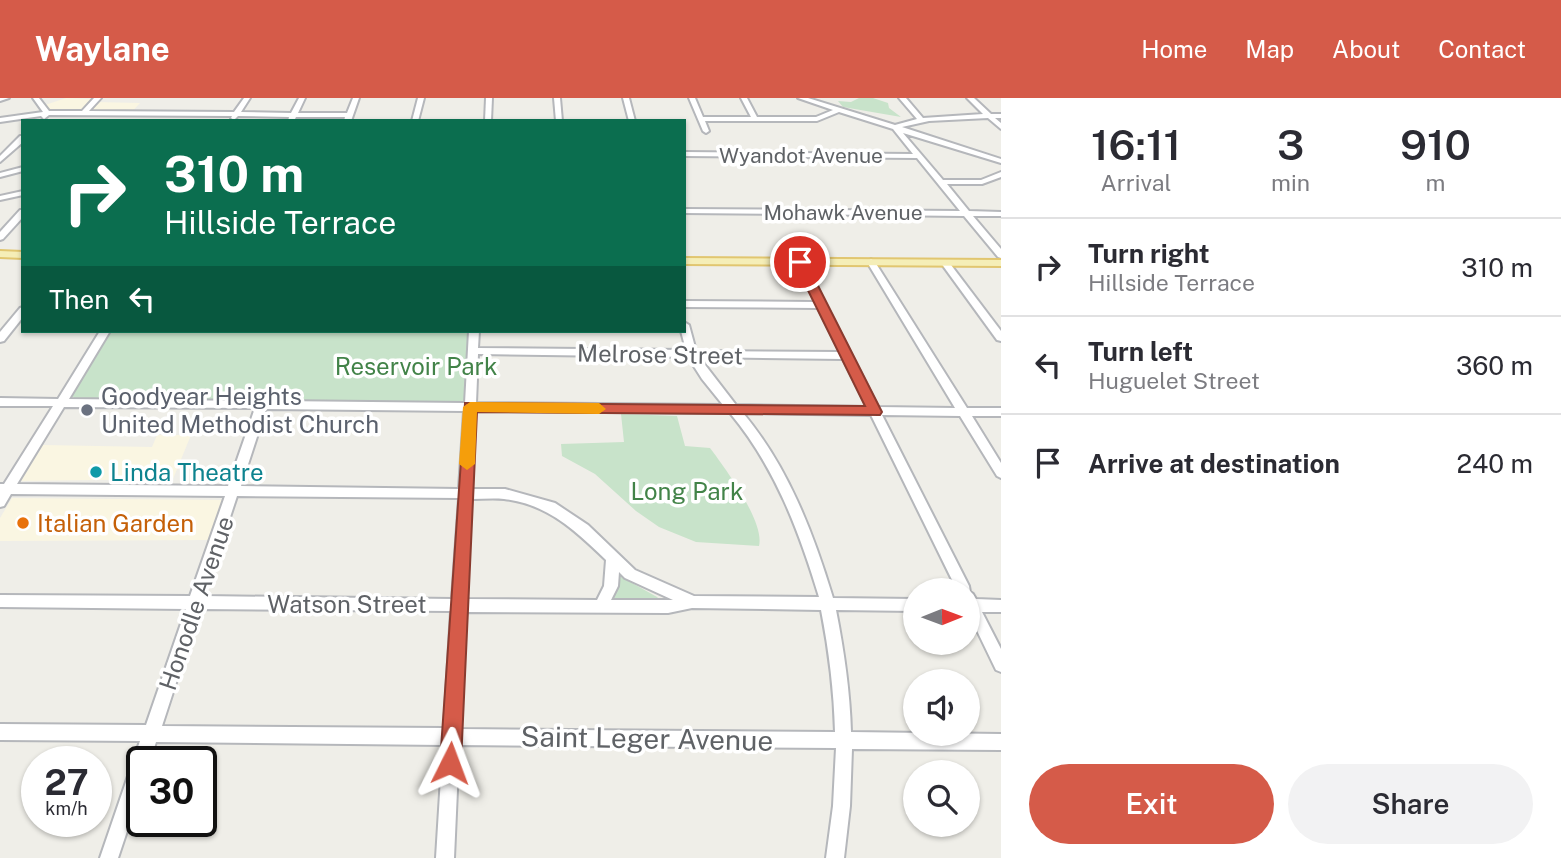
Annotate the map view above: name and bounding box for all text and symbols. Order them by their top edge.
text: Waylane [35,30,170,68]
text: Home [1141,35,1207,63]
text: Map [1245,35,1294,63]
text: About [1332,35,1400,63]
text: Contact [1438,35,1526,63]
text: 16:11 [1091,120,1181,169]
text: 3 [1277,120,1304,169]
text: 910 [1400,120,1471,169]
street label: Wyandot Avenue [719,143,883,168]
text: 310 m [164,145,304,203]
icon: right [49,147,140,238]
text: Arrival [1101,169,1172,196]
text: min [1271,169,1310,196]
text: m [1426,169,1445,196]
street label: Mohawk Avenue [763,200,923,225]
text: Hillside Terrace [164,204,396,241]
pin [770,232,830,292]
text: Turn right [1088,238,1210,269]
icon: arrive [781,243,819,281]
icon: right [1029,248,1067,286]
text: 310 m [1461,252,1533,283]
text: Hillside Terrace [1088,269,1255,296]
icon: left [123,280,161,318]
text: Then [49,284,109,315]
text: Turn left [1088,336,1193,367]
street label: Melrose Street [577,339,743,369]
icon: left [1029,346,1067,384]
text: 360 m [1456,350,1533,381]
park label: Reservoir Park [335,352,497,380]
text: Huguelet Street [1088,367,1260,394]
place label: Goodyear Heights United Methodist Church [101,382,379,438]
marker: Goodyear Heights United Methodist Church [79,402,95,418]
icon: arrive [1029,444,1067,482]
text: Arrive at destination [1088,448,1340,479]
text: 240 m [1456,448,1533,479]
place label: Linda Theatre [110,458,264,486]
marker: Linda Theatre [88,464,104,480]
park label: Long Park [631,477,743,505]
place label: Italian Garden [37,509,194,537]
street label: Honodle Avenue [153,512,239,694]
marker: Italian Garden [15,515,31,531]
north arrow [903,578,980,654]
map controls [903,578,980,837]
street label: Watson Street [267,590,427,618]
button: sound [903,669,980,746]
street label: Saint Leger Avenue [520,719,774,757]
position arrow [413,726,487,800]
speed limit sign: 30 [126,746,217,837]
button: search [903,760,980,837]
text: 27 [44,762,89,803]
button: Exit [1029,764,1274,844]
button: Share [1288,764,1533,844]
text: km/h [45,798,88,819]

